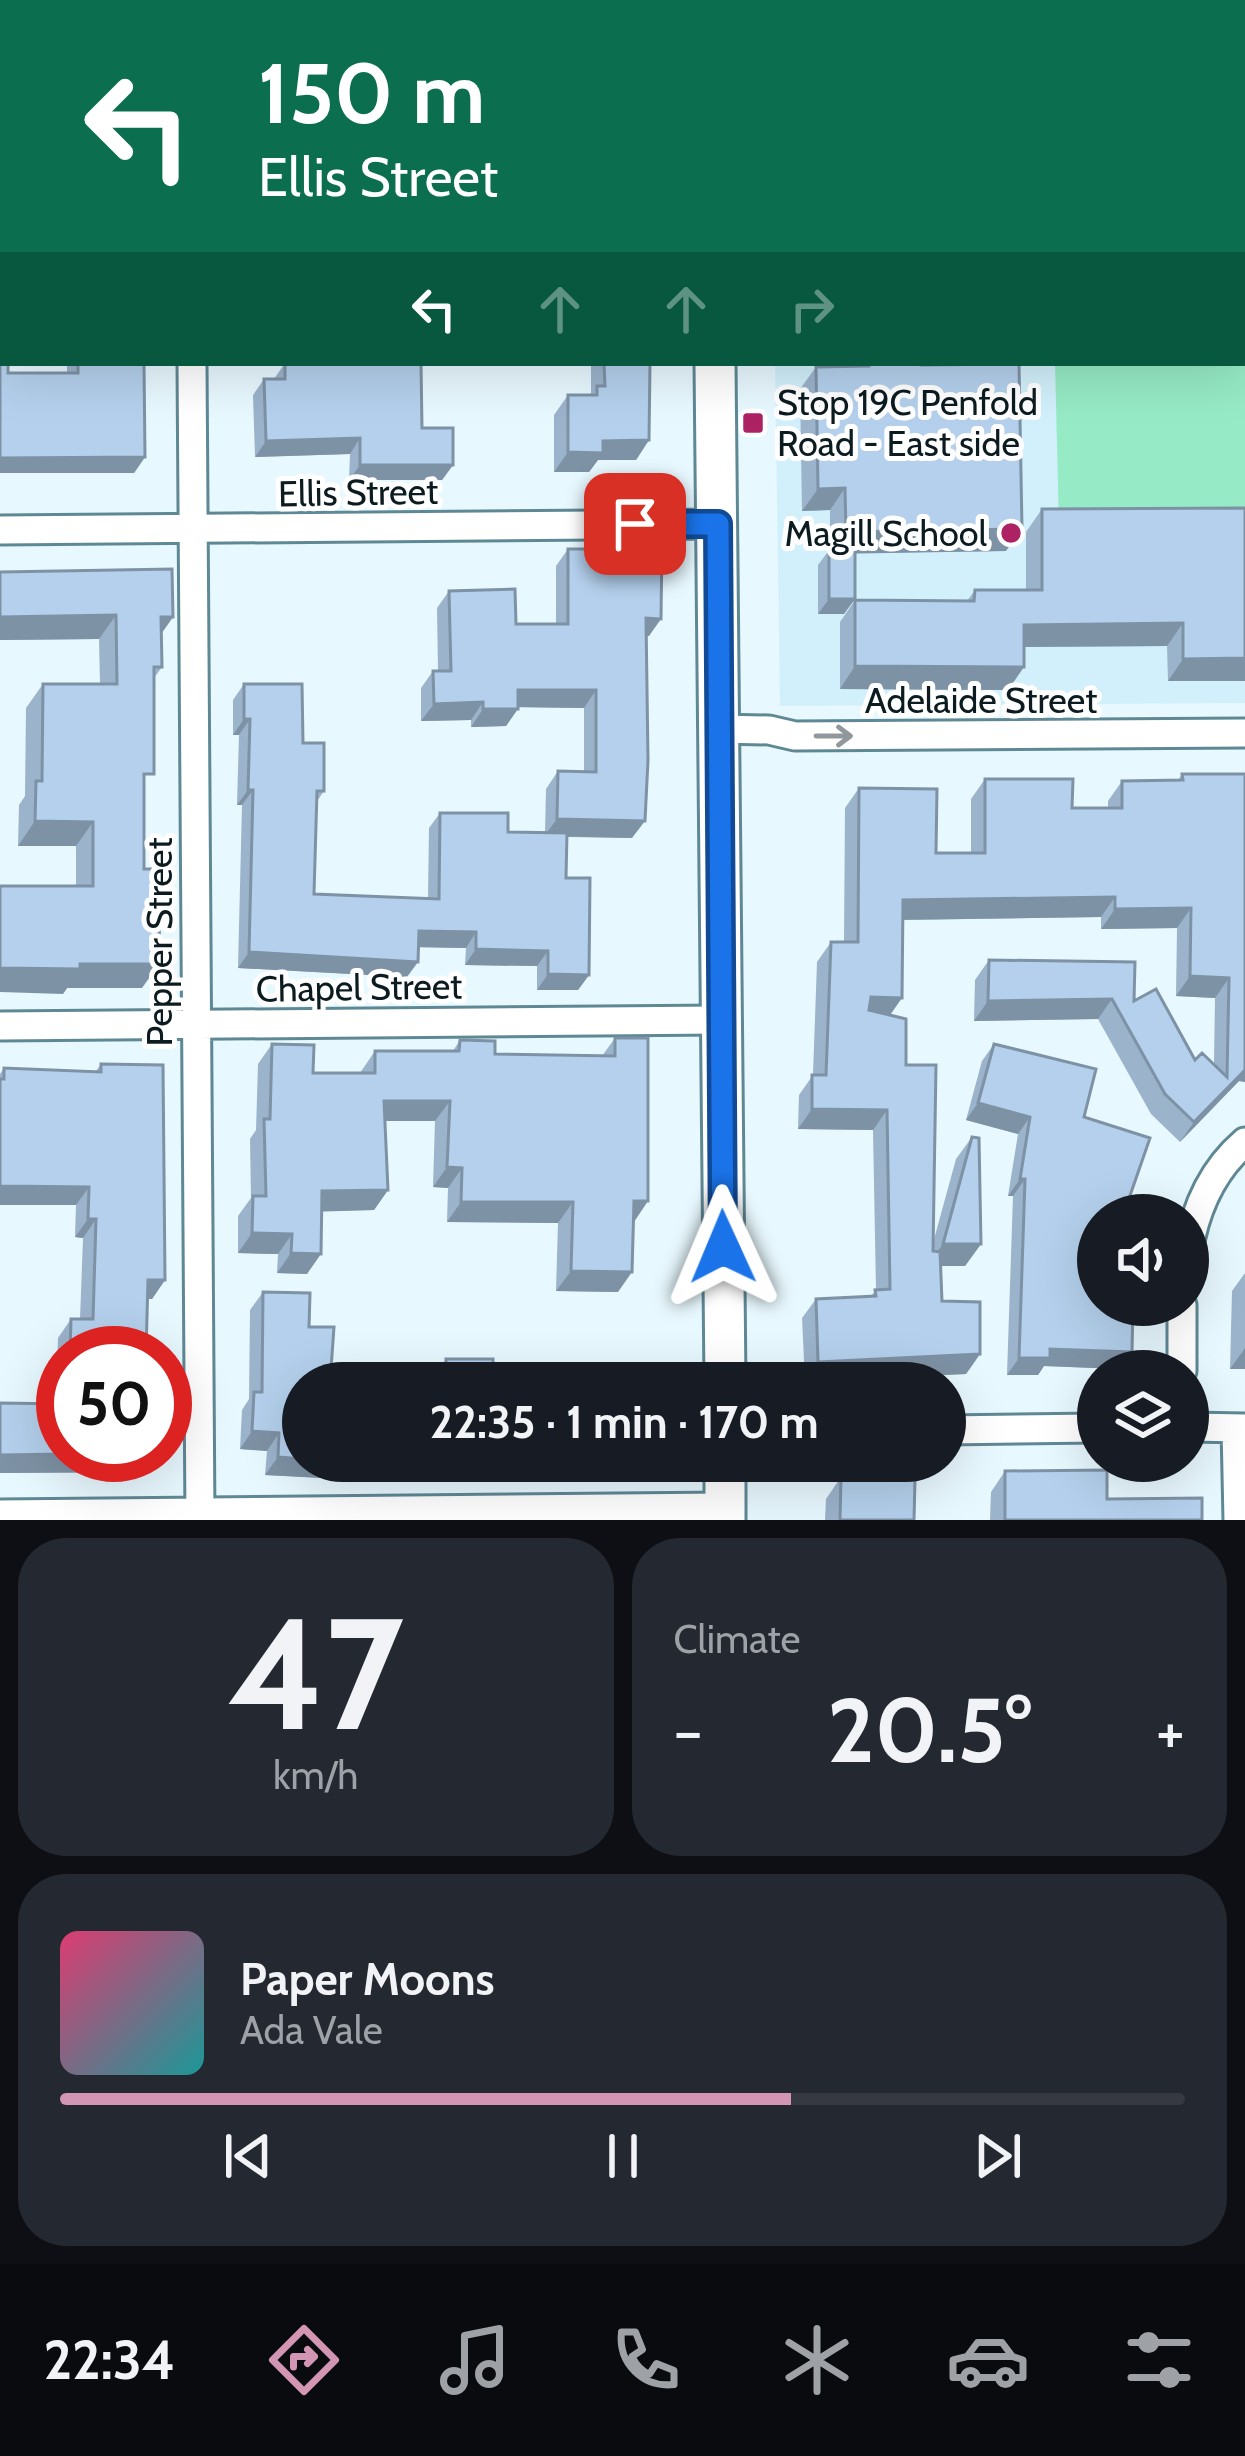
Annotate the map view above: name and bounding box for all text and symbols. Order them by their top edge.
text: 150 m [258,42,485,144]
icon: left [60,48,216,204]
text: Ellis Street [258,144,498,210]
icon: left [401,276,467,342]
icon: ahead [527,276,593,342]
icon: ahead [653,276,719,342]
icon: right [779,276,845,342]
place label: Stop 19C Penfold Road - East side [777,380,1038,465]
marker: Stop 19C Penfold Road - East side [740,410,766,436]
street label: Ellis Street [278,469,438,515]
pin [584,473,686,575]
icon: arrive [602,491,668,557]
place label: Magill School [784,511,988,555]
marker: Magill School [998,520,1024,546]
street label: Adelaide Street [865,678,1097,722]
one-way arrow [814,725,853,747]
street label: Pepper Street [137,837,181,1047]
street label: Chapel Street [255,963,463,1011]
position arrow [660,1184,786,1310]
map controls [1077,1194,1209,1482]
button: sound [1077,1194,1209,1326]
speed limit sign: 50 [36,1326,192,1482]
button: layers [1077,1350,1209,1482]
text: 22:35 · 1 min · 170 m [429,1395,819,1449]
text: 47 [228,1578,404,1768]
text: Climate [674,1615,800,1663]
text: 20.5° [827,1675,1031,1785]
text: − [674,1690,703,1771]
text: + [1156,1690,1185,1771]
text: km/h [273,1751,358,1799]
text: Paper Moons [240,1952,495,2006]
text: Ada Vale [240,2006,383,2054]
icon: previous [215,2123,281,2189]
icon: pause [590,2123,656,2189]
icon: next [965,2123,1031,2189]
icon: directions [262,2318,346,2402]
icon: music [433,2318,517,2402]
icon: phone [604,2318,688,2402]
icon: climate [775,2318,859,2402]
icon: car [946,2318,1030,2402]
icon: filters [1117,2318,1201,2402]
text: 22:34 [44,2327,175,2393]

